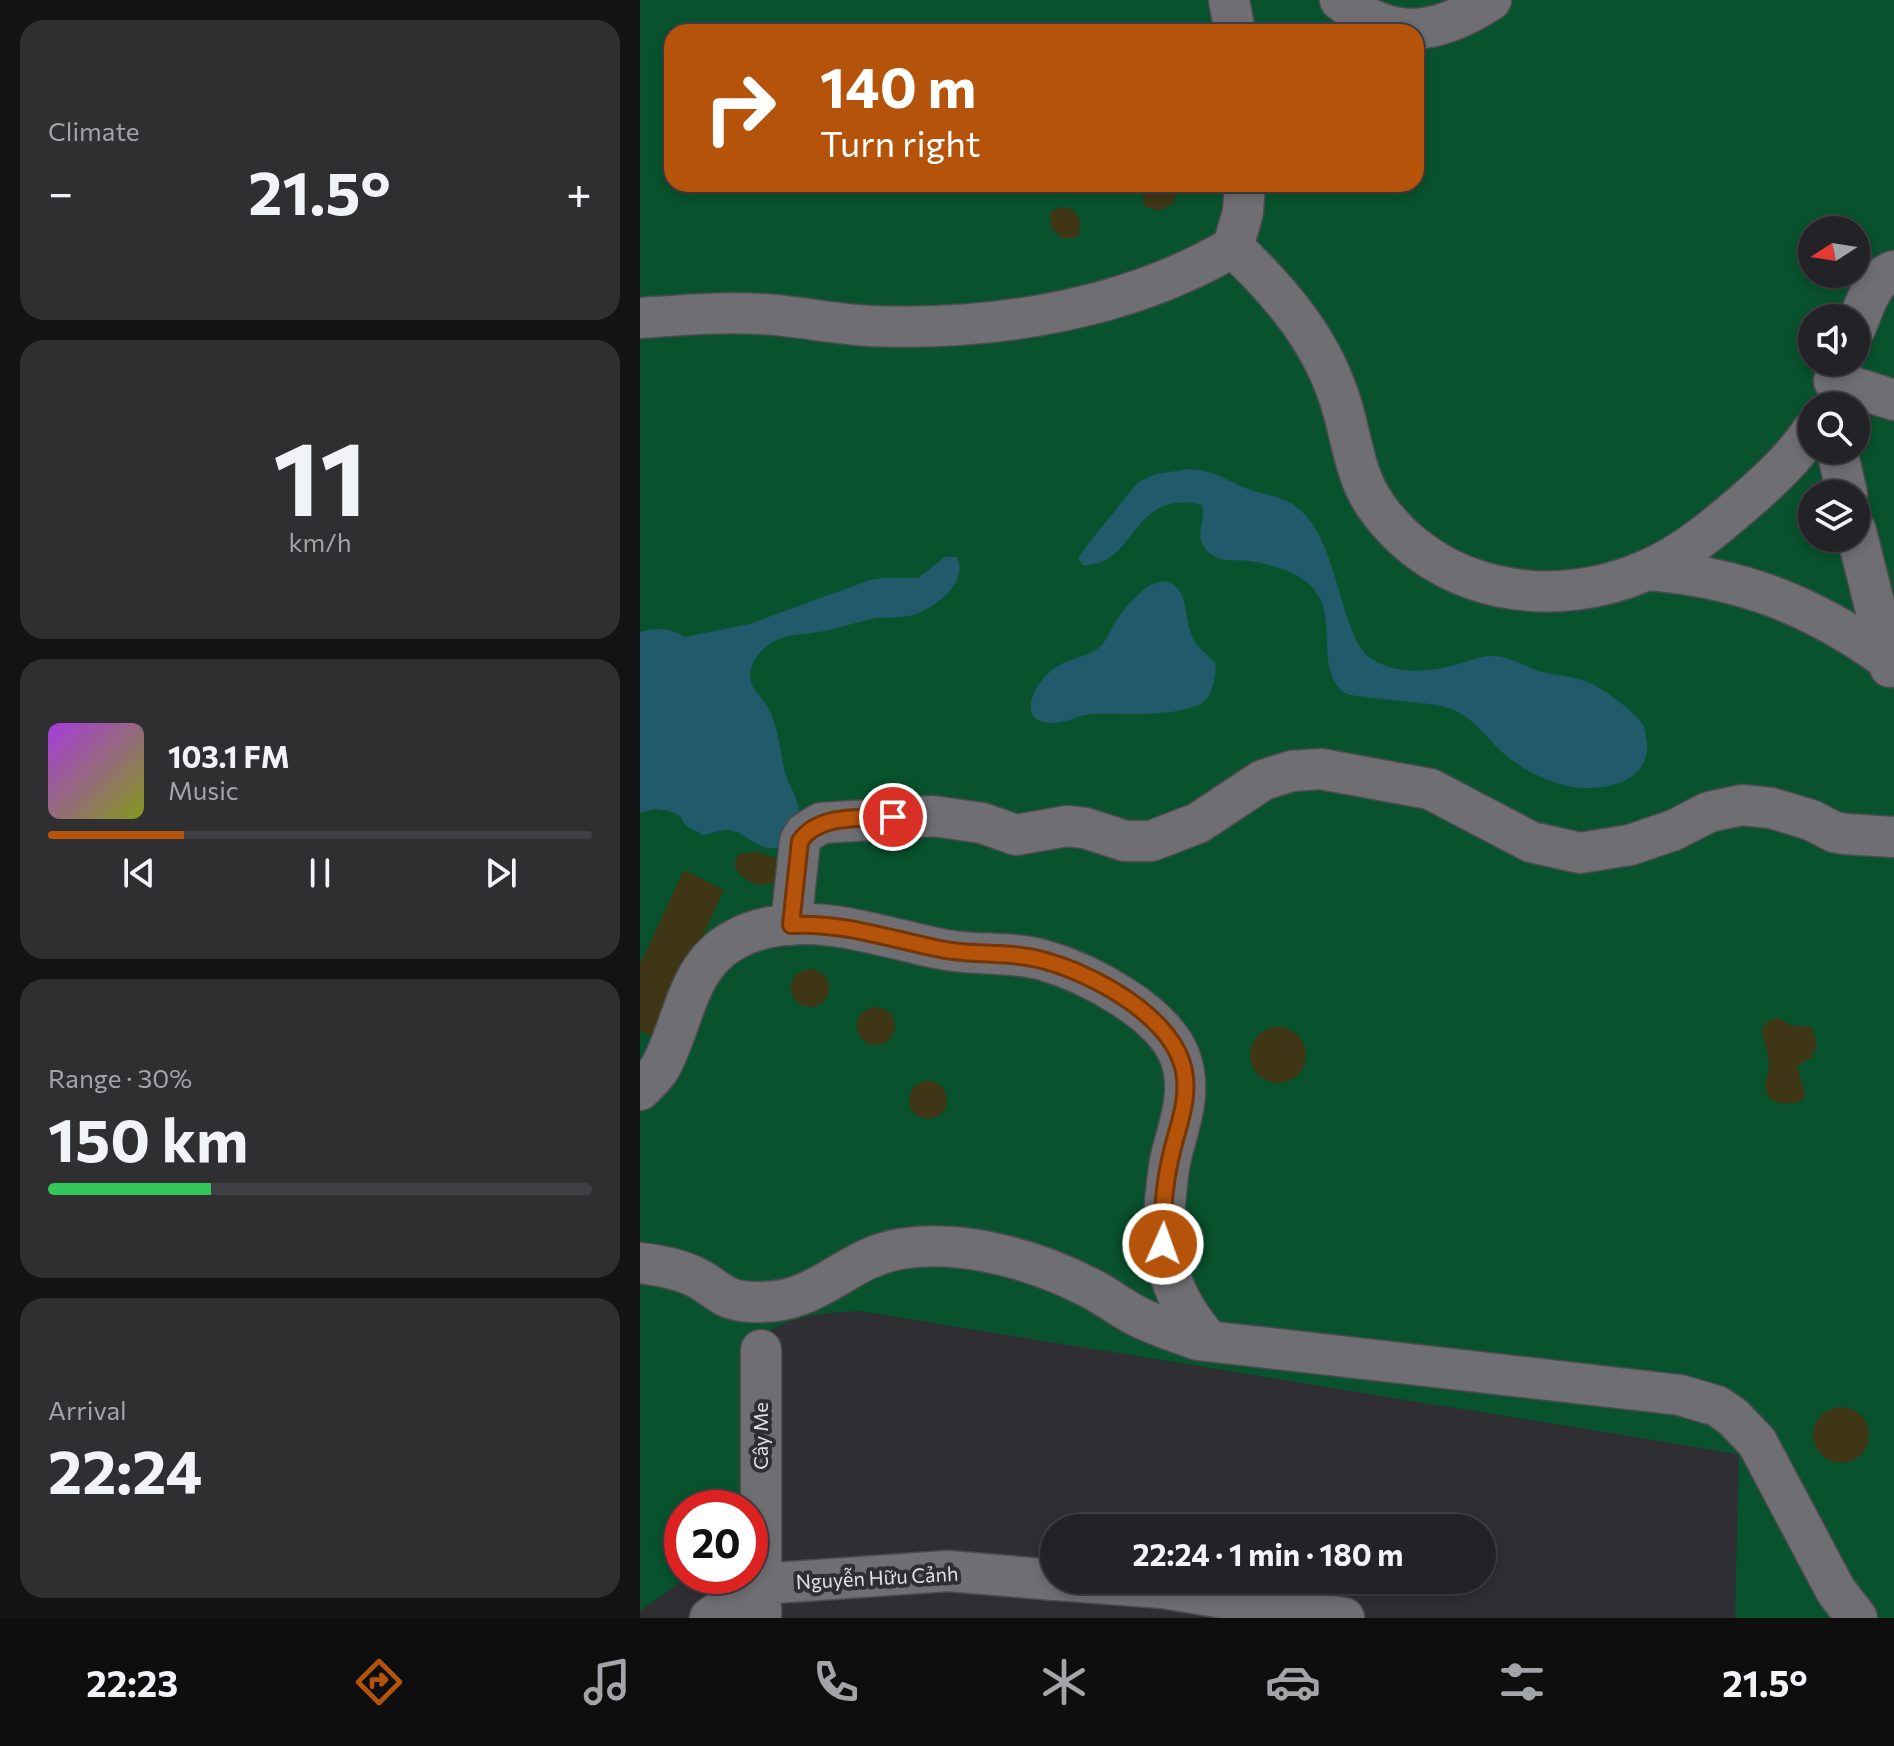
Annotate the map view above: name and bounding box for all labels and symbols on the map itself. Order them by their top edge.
north arrow [1798,216,1870,288]
pin [859,783,927,851]
position arrow [1121,1202,1205,1286]
street label: Cây Me [748,1402,772,1470]
speed limit sign: 20 [664,1490,768,1594]
street label: Nguyễn Hữu Cảnh [795,1561,959,1593]

